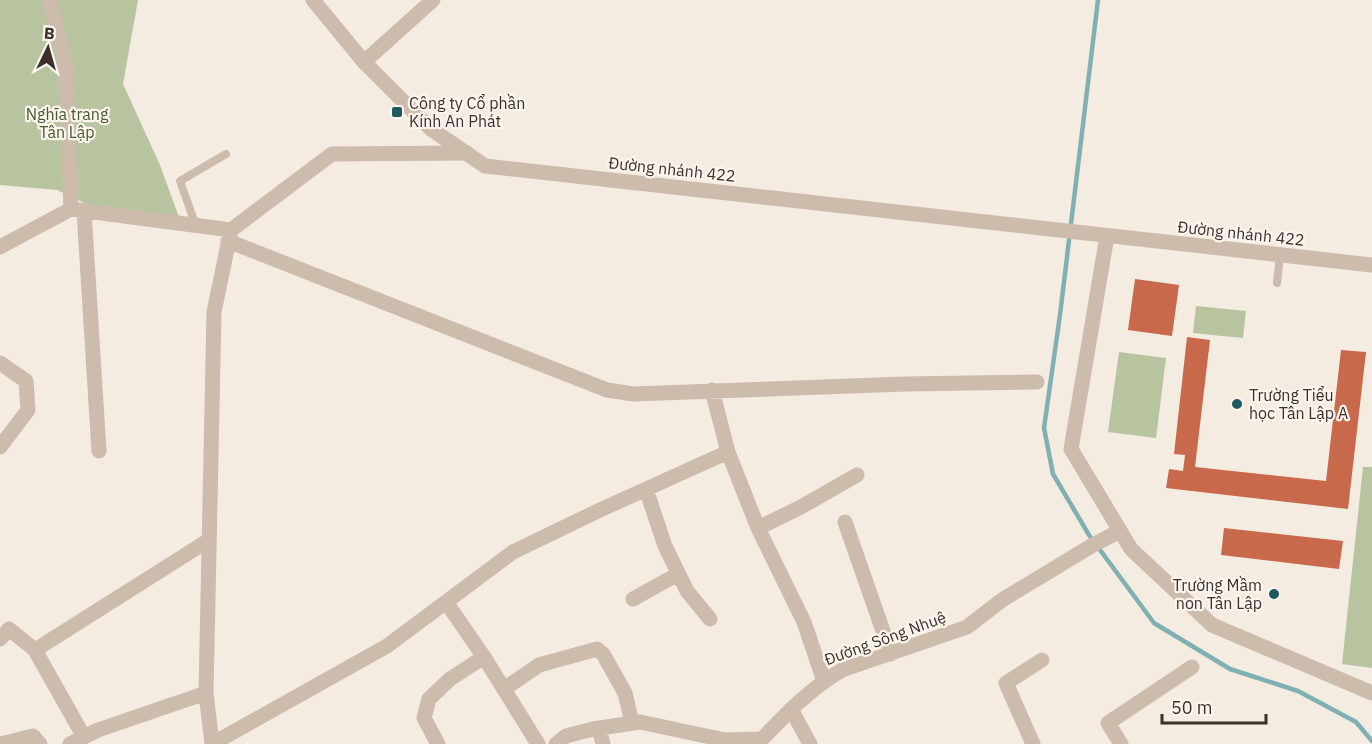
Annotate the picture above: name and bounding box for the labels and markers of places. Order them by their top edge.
place label: Công ty Cổ phần Kính An Phát [409,93,525,131]
marker: Công ty Cổ phần Kính An Phát [390,105,404,119]
place label: Trường Tiểu học Tân Lập A [1249,385,1348,423]
marker: Trường Tiểu học Tân Lập A [1230,397,1244,411]
place label: Trường Mầm non Tân Lập [1173,575,1262,613]
marker: Trường Mầm non Tân Lập [1267,587,1281,601]

